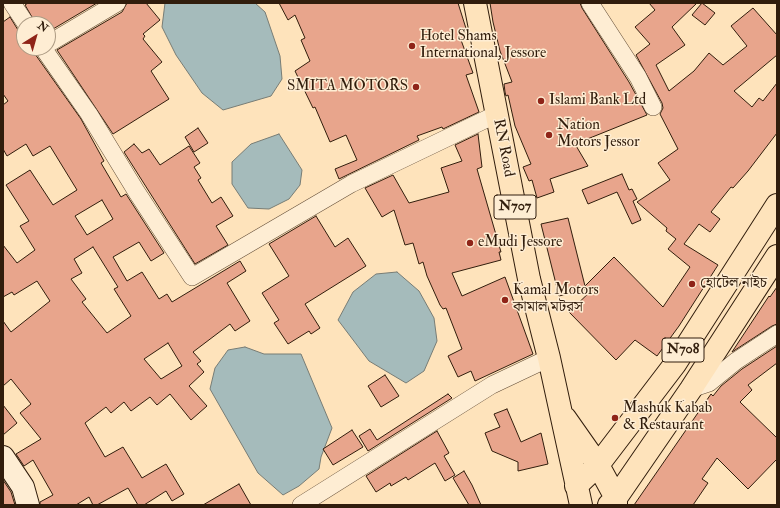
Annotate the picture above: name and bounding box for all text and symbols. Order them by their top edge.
north arrow [16,16,56,56]
text: N [35,19,51,35]
place label: Hotel Shams International, Jessore [420,28,546,63]
marker: Hotel Shams International, Jessore [407,41,417,51]
place label: SMITA MOTORS [287,78,408,96]
marker: SMITA MOTORS [411,82,421,92]
place label: Islami Bank Ltd [549,92,646,110]
marker: Islami Bank Ltd [536,96,546,106]
street label: RN Road [489,117,517,179]
place label: Nation Motors Jessor [557,117,640,152]
marker: Nation Motors Jessor [544,130,554,140]
road number: N707 [494,195,536,219]
place label: eMudi Jessore [478,234,562,252]
marker: eMudi Jessore [465,238,475,248]
place label: হোটেল নাইচ [700,275,767,293]
marker: হোটেল নাইচ [687,279,697,289]
place label: Kamal Motors কামাল মটরস [513,282,599,317]
marker: Kamal Motors কামাল মটরস [500,295,510,305]
road number: N708 [662,338,704,362]
place label: Mashuk Kabab & Restaurant [623,400,712,435]
marker: Mashuk Kabab & Restaurant [610,413,620,423]

